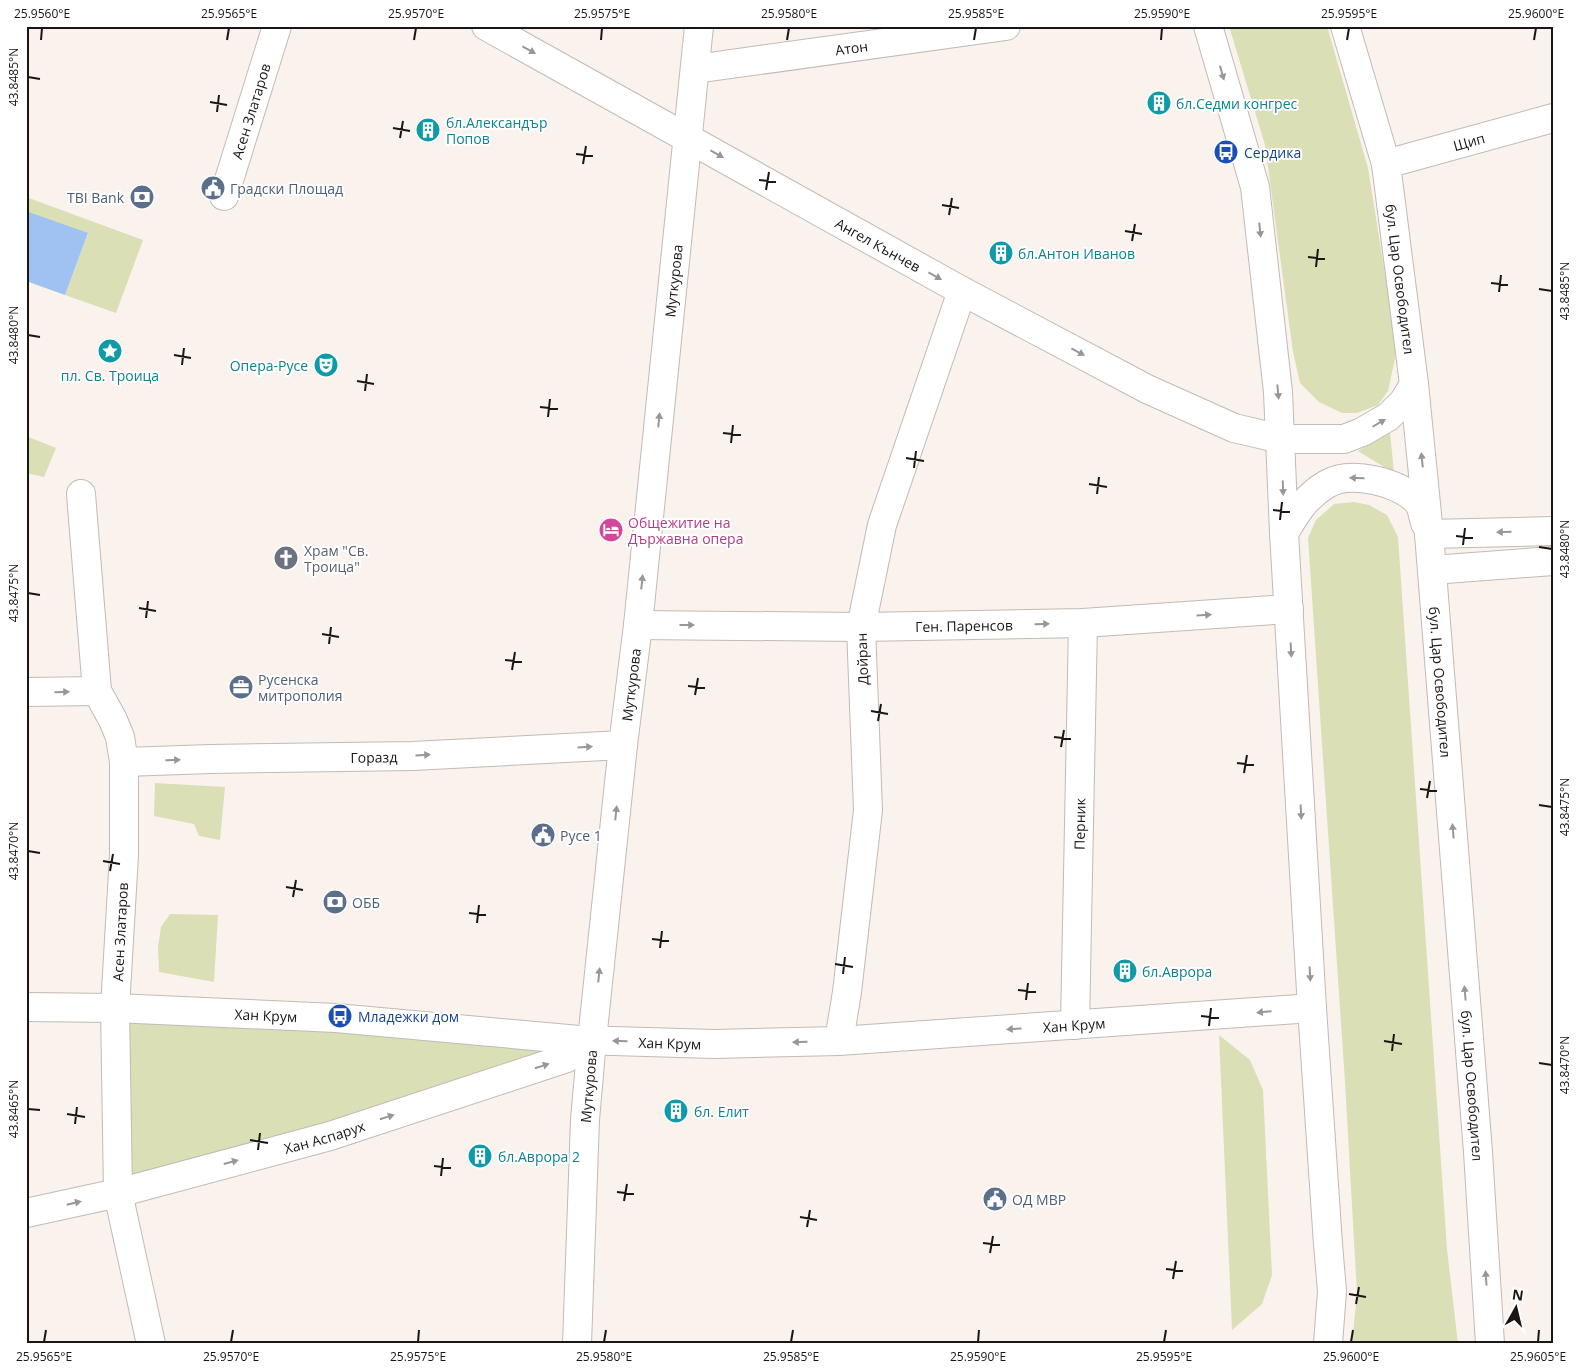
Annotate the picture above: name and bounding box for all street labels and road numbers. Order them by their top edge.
street label: Атон [834,36,869,59]
street label: Асен Златаров [227,61,274,161]
street label: Щип [1451,128,1487,155]
street label: бул. Цар Освободител [1382,203,1420,355]
street label: Ангел Кънчев [832,213,924,276]
street label: Муткурова [660,243,686,318]
street label: бул. Цар Освободител [1425,606,1456,758]
street label: Ген. Паренсов [915,615,1013,636]
street label: Дойран [852,633,872,685]
street label: Муткурова [617,647,645,722]
street label: Горазд [350,747,398,766]
street label: Перник [1069,797,1089,850]
street label: Асен Златаров [108,882,132,982]
street label: Хан Крум [234,1004,298,1026]
street label: бул. Цар Освободител [1457,1010,1488,1162]
street label: Хан Крум [1042,1013,1106,1036]
street label: Хан Крум [638,1032,701,1053]
street label: Муткурова [575,1049,601,1124]
street label: Хан Аспарух [282,1116,368,1157]

